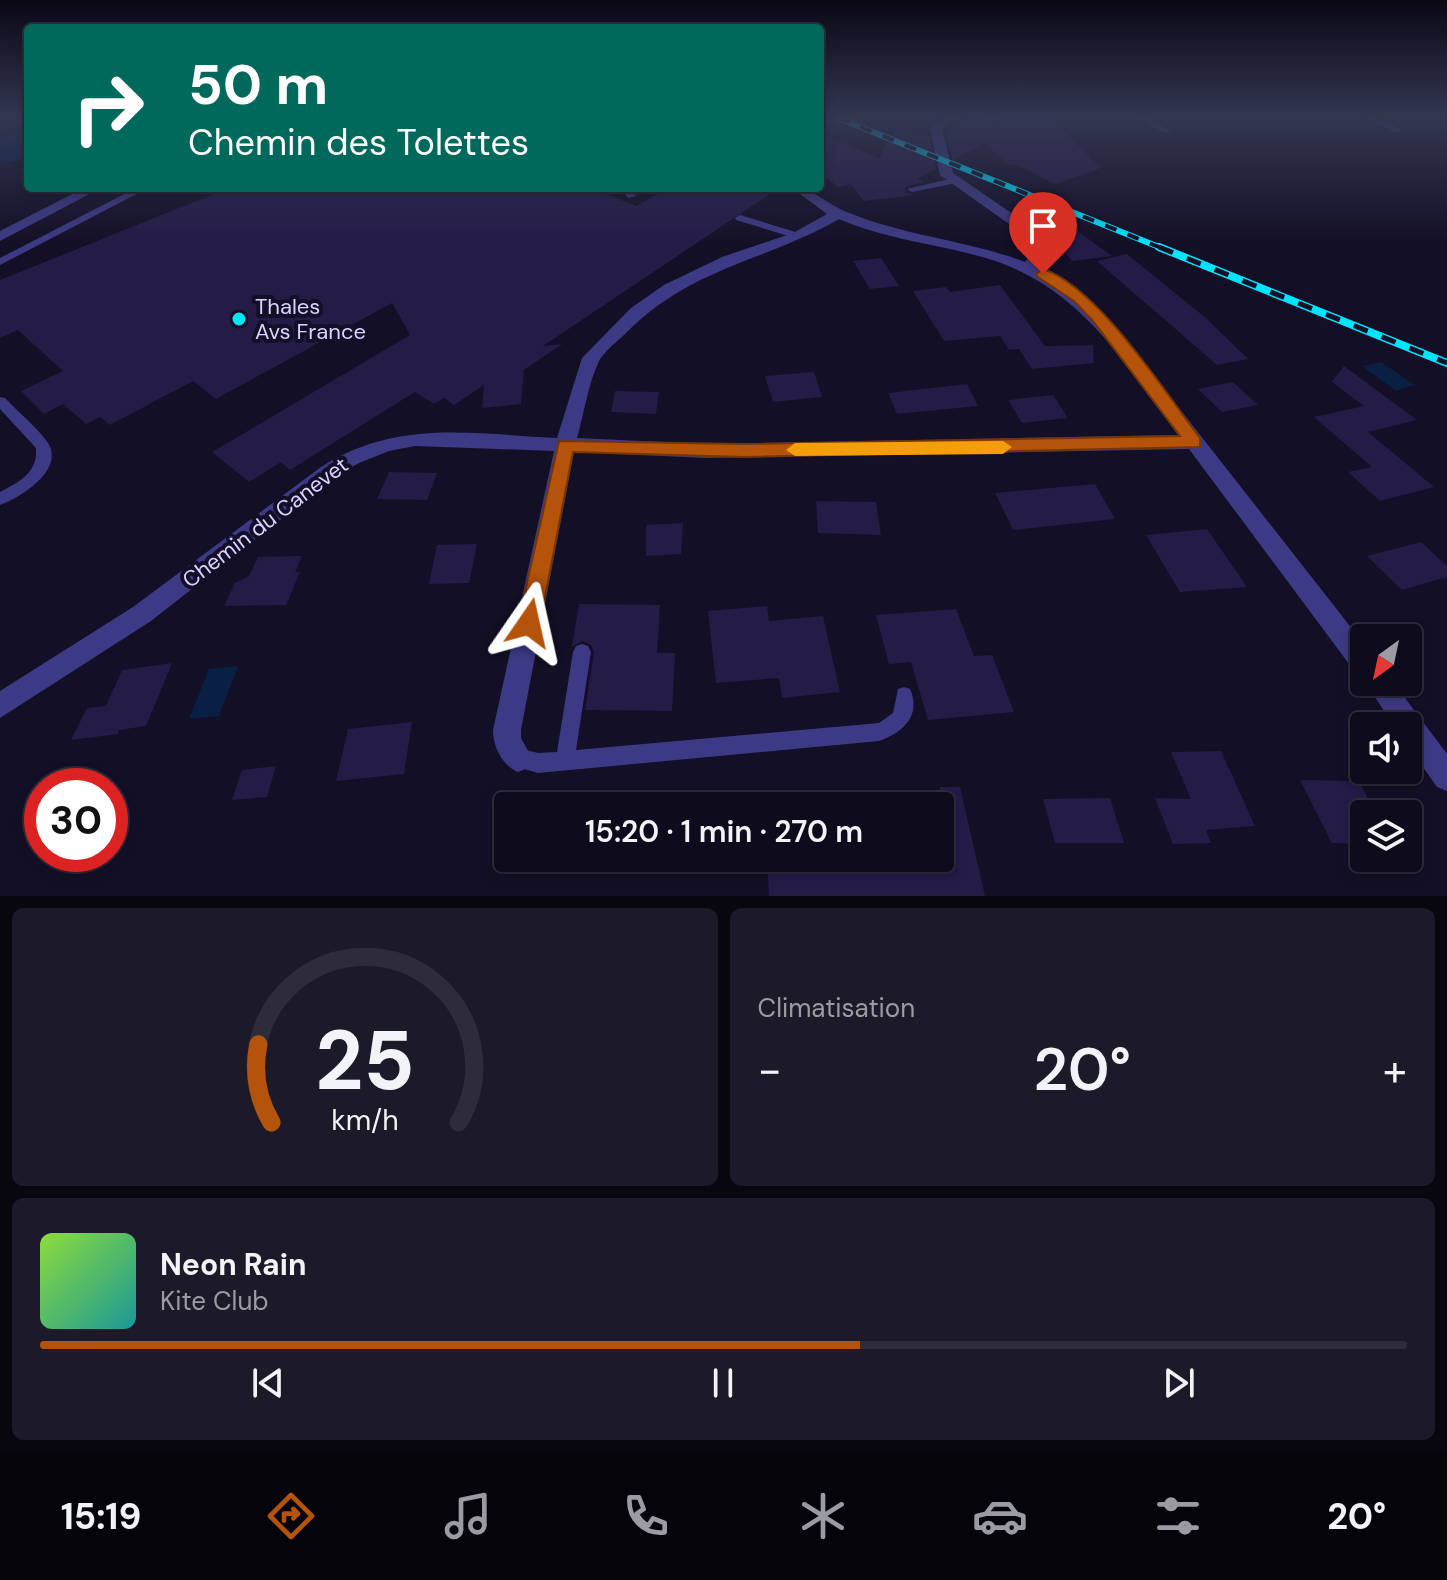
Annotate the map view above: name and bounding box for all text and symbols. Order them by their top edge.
text: 50 m [188,48,328,121]
icon: right [56,56,160,160]
text: Chemin des Tolettes [188,119,529,166]
pin [1009,192,1077,274]
icon: arrive [1021,204,1065,248]
place label: Thales Avs France [255,292,366,346]
marker: Thales Avs France [230,310,248,328]
street label: Chemin du Canevet [176,450,354,594]
position arrow [487,581,571,665]
north arrow [1350,624,1422,696]
map controls [1350,624,1422,872]
button: sound [1350,712,1422,784]
speed limit sign: 30 [24,768,128,872]
button: layers [1350,800,1422,872]
text: 15:20 · 1 min · 270 m [585,812,863,851]
text: Climatisation [758,991,915,1025]
text: 25 [315,1006,415,1115]
text: 20° [1033,1030,1131,1109]
text: − [758,1041,782,1099]
text: + [1383,1041,1407,1099]
text: km/h [331,1102,399,1139]
text: Neon Rain [160,1245,306,1284]
text: Kite Club [160,1284,269,1318]
icon: previous [246,1361,290,1405]
icon: pause [701,1361,745,1405]
icon: next [1157,1361,1201,1405]
icon: directions [263,1488,319,1544]
icon: music [440,1488,496,1544]
icon: phone [618,1488,674,1544]
icon: climate [795,1488,851,1544]
icon: car [972,1488,1028,1544]
icon: filters [1150,1488,1206,1544]
text: 15:19 [61,1493,141,1540]
text: 20° [1327,1493,1386,1540]

